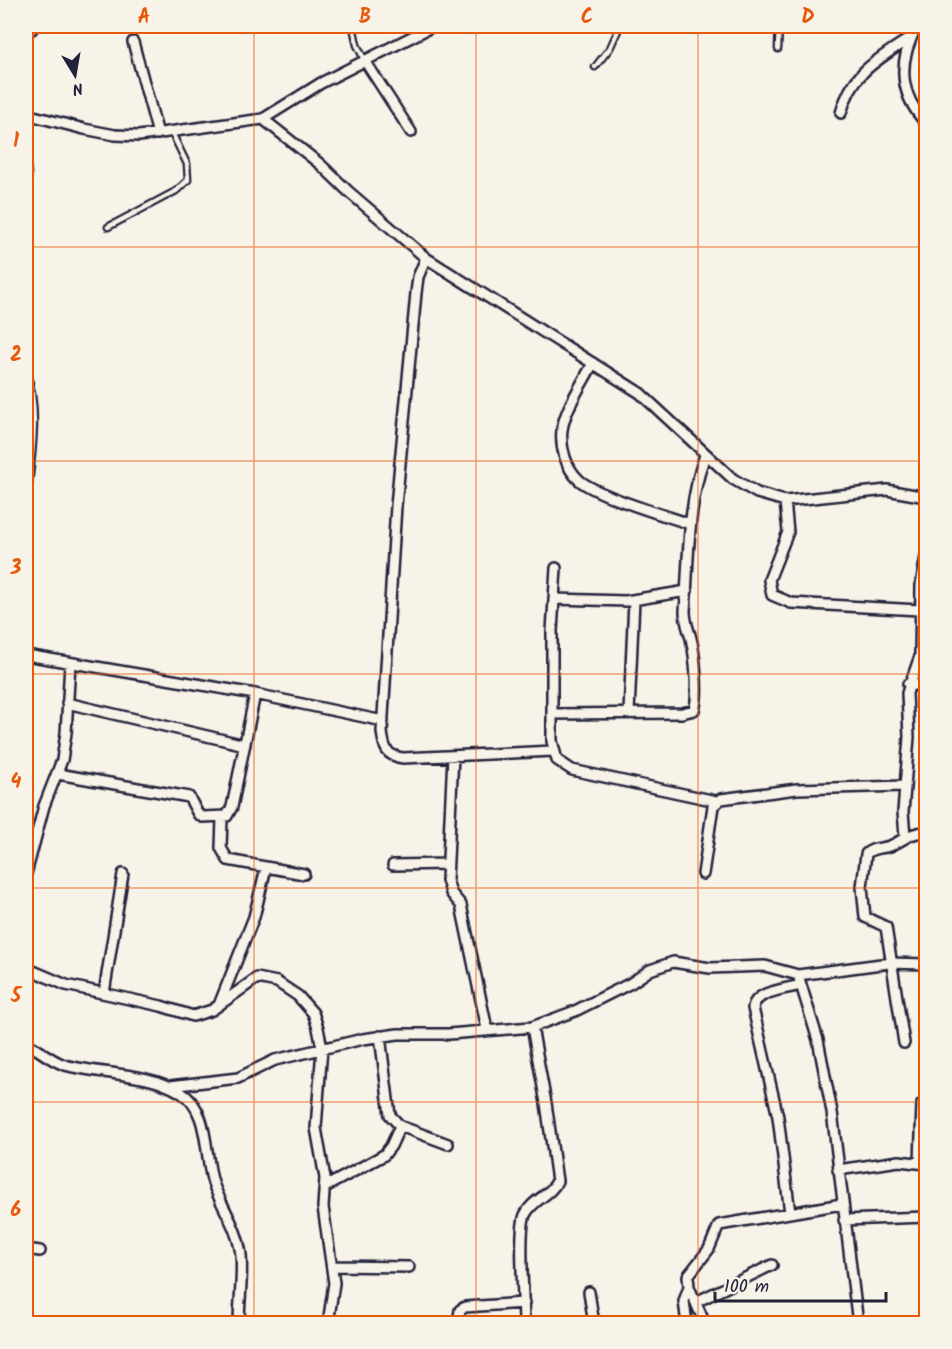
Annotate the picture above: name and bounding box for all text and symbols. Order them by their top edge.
text: A [138,2,150,34]
text: B [359,2,371,34]
text: C [581,2,593,34]
text: D [801,2,815,34]
north arrow [45,45,105,105]
text: N [70,75,85,101]
text: 1 [13,126,19,158]
text: 2 [10,340,22,372]
text: 3 [10,553,22,585]
text: 4 [11,767,22,799]
text: 5 [10,981,23,1013]
text: 6 [11,1195,22,1227]
scale bar [715,1265,886,1303]
text: 100 m [724,1273,769,1302]

